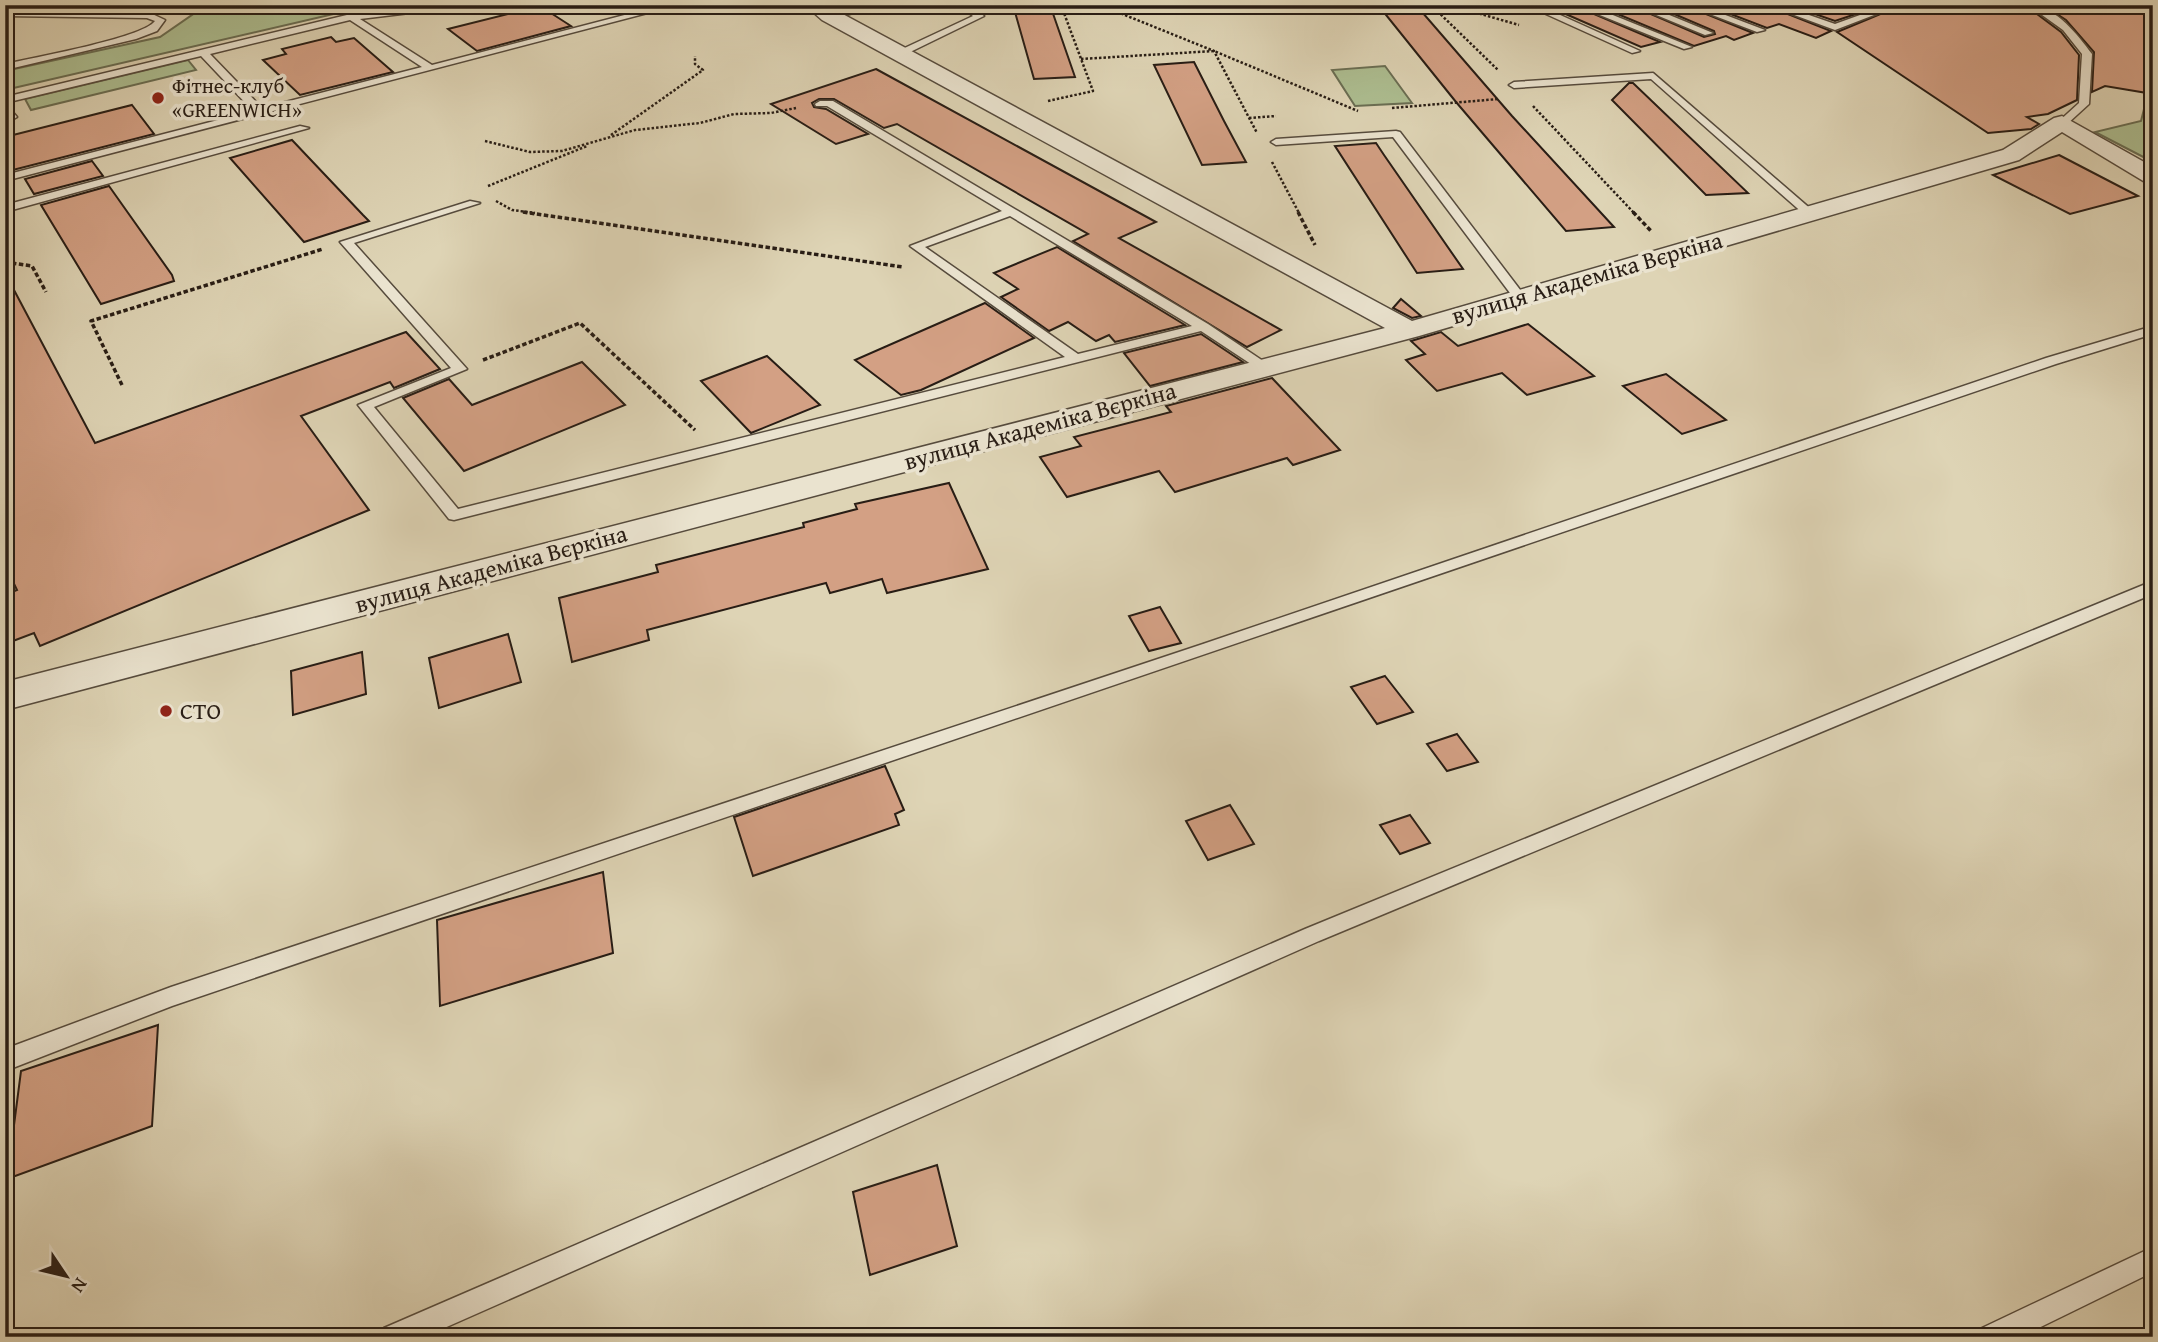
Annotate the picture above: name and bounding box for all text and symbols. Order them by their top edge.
place label: Фітнес-клуб «GREENWICH» [172,70,302,125]
marker: Фітнес-клуб «GREENWICH» [150,90,166,106]
street label: вулиця Академіка Вєркіна [1447,222,1727,333]
street label: вулиця Академіка Вєркіна [900,372,1180,479]
street label: вулиця Академіка Вєркіна [351,515,631,622]
place label: СТО [180,693,221,728]
marker: СТО [158,703,174,719]
north arrow [32,1240,102,1310]
text: N [65,1273,95,1299]

